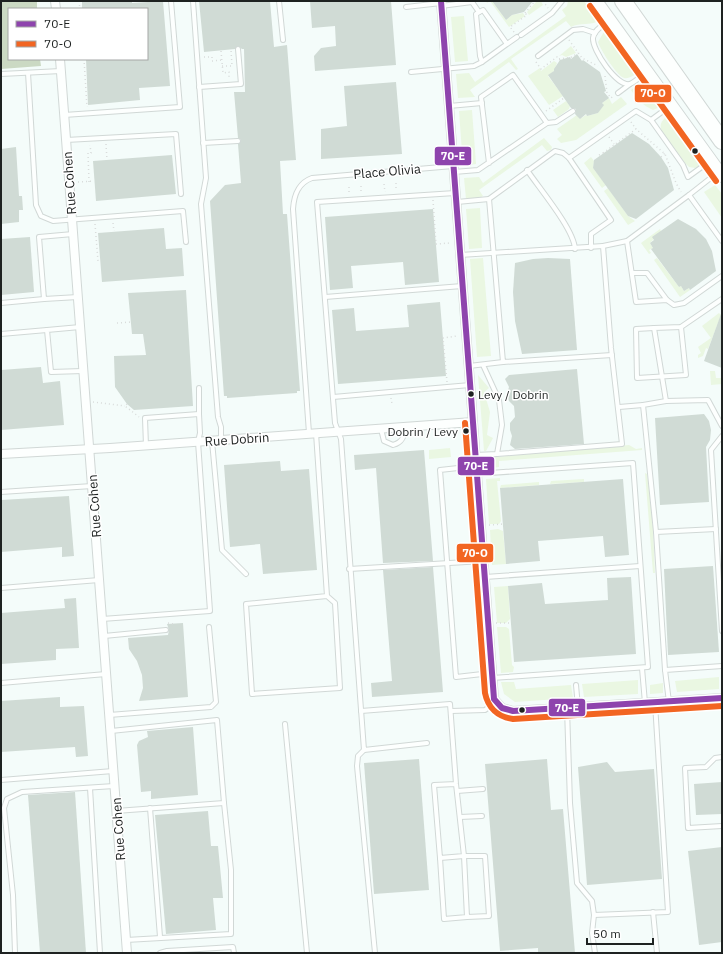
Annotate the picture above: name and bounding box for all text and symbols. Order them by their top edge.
legend [8,8,148,60]
text: 70-E [44,16,70,31]
text: 70-O [44,36,72,51]
line badge: 70-O [634,84,672,103]
text: 70-O [640,86,666,100]
line badge: 70-E [434,146,472,166]
unlabelled marker [690,146,700,156]
text: 70-E [441,149,465,163]
street label: Rue Cohen [59,151,80,215]
street label: Place Olivia [353,160,422,183]
place label: Levy / Dobrin [478,387,549,402]
marker: Levy / Dobrin [466,389,476,399]
place label: Dobrin / Levy [388,424,458,439]
marker: Dobrin / Levy [461,426,471,436]
street label: Rue Dobrin [204,429,270,450]
line badge: 70-E [457,456,495,476]
text: 70-E [464,459,488,473]
street label: Rue Cohen [84,474,105,538]
line badge: 70-O [456,543,494,563]
text: 70-O [462,546,488,560]
line badge: 70-E [548,698,586,717]
text: 70-E [555,701,579,715]
unlabelled marker [517,705,527,715]
street label: Rue Cohen [108,797,129,861]
scale bar [587,920,653,946]
text: 50 m [593,926,621,941]

